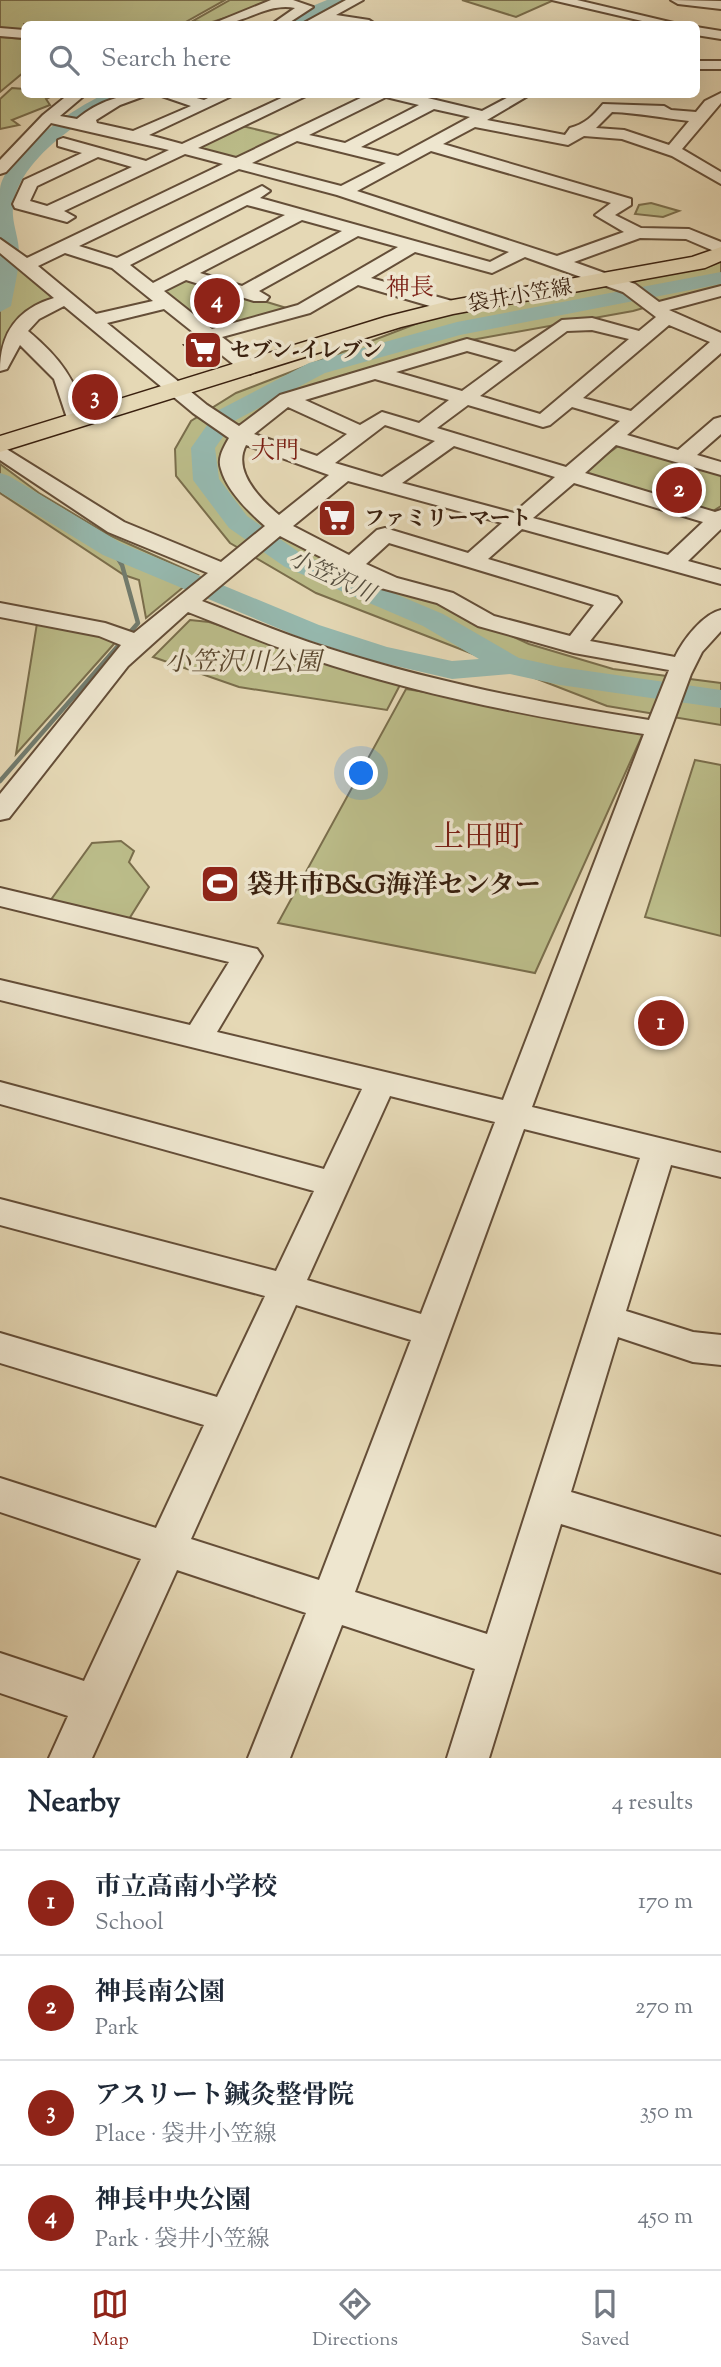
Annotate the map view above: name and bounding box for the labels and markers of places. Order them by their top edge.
pin: 4 [194,275,240,327]
supermarket icon: セブン-イレブン [182,329,224,371]
place label: セブン-イレブン [230,337,382,367]
pin: 3 [72,371,118,423]
pin: 2 [656,464,702,516]
supermarket icon: ファミリーマート [316,497,358,539]
place label: ファミリーマート [364,505,532,535]
sports icon: 袋井市B&G海洋センター [199,863,241,905]
place label: 袋井市B&G海洋センター [247,868,541,905]
pin: 1 [638,997,684,1049]

